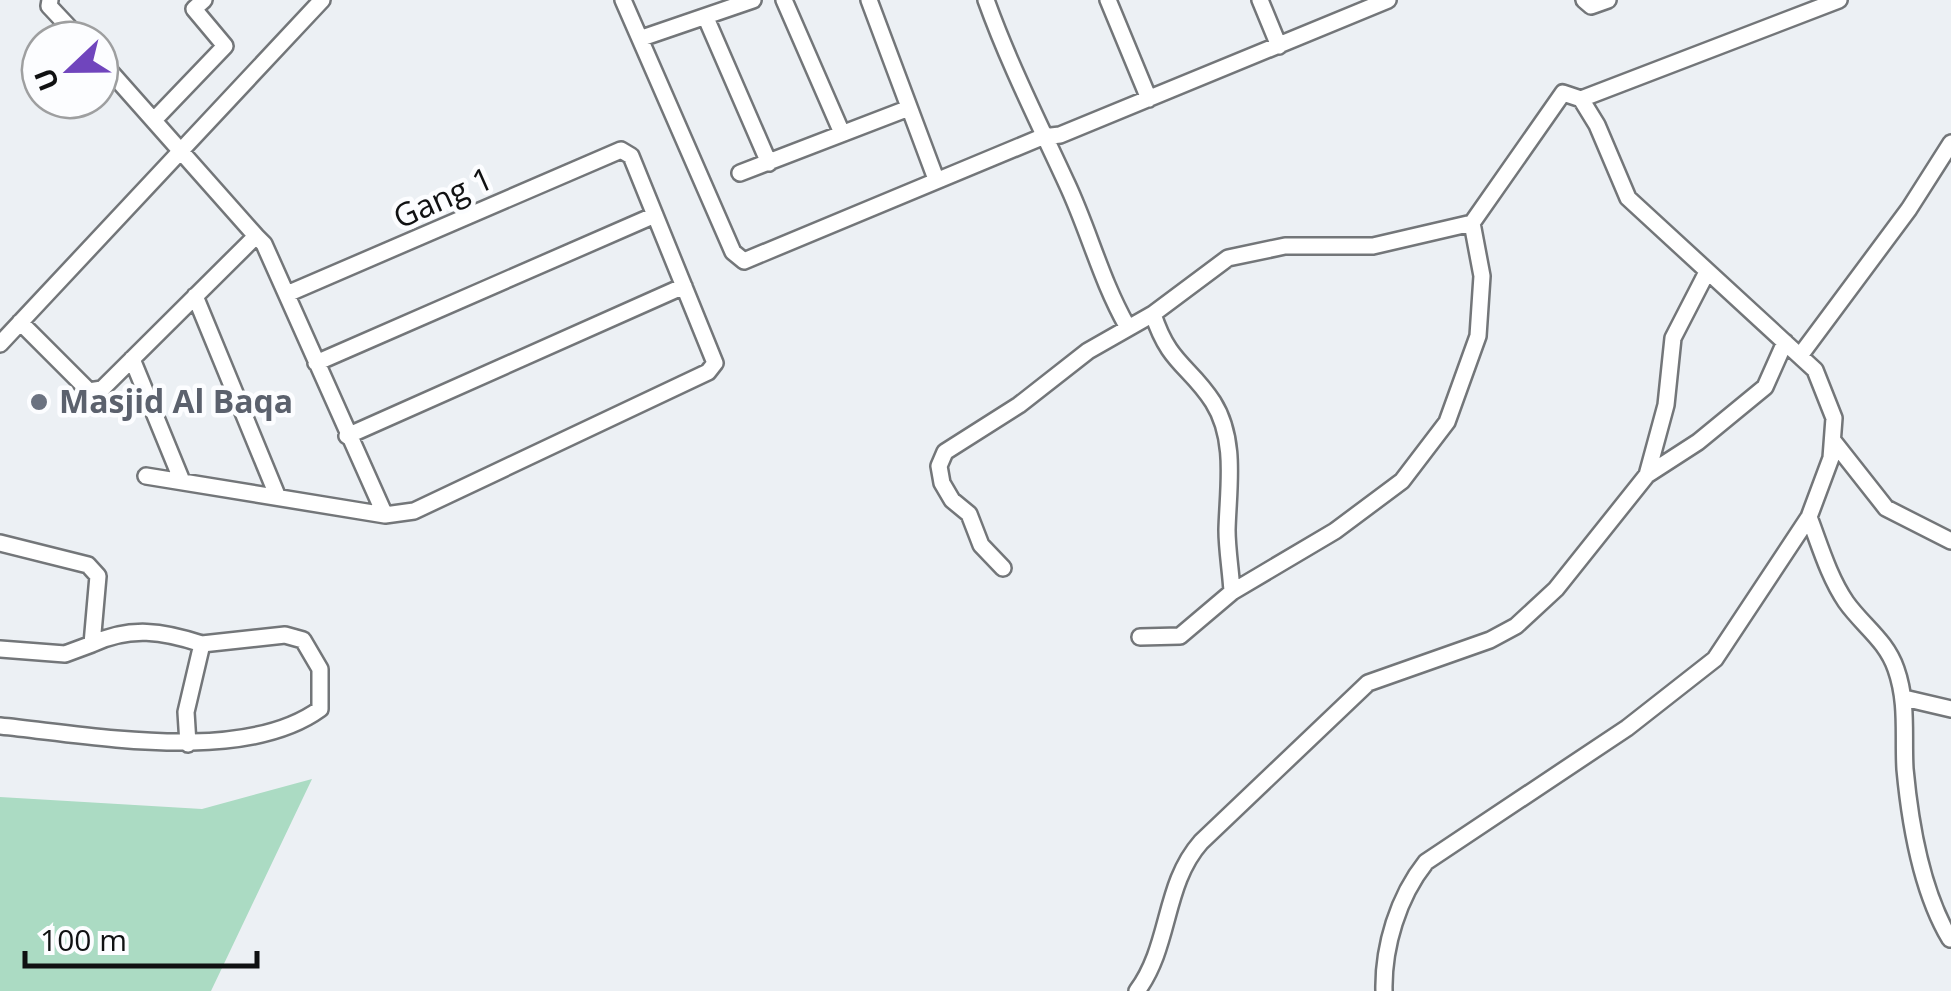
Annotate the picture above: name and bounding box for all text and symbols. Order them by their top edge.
north arrow [20,20,120,120]
text: U [24,63,67,97]
street label: Gang 1 [386,156,499,238]
place label: Masjid Al Baqa [59,379,293,422]
marker: Masjid Al Baqa [28,391,50,413]
scale bar [25,906,258,968]
text: 100 m [40,919,127,960]

